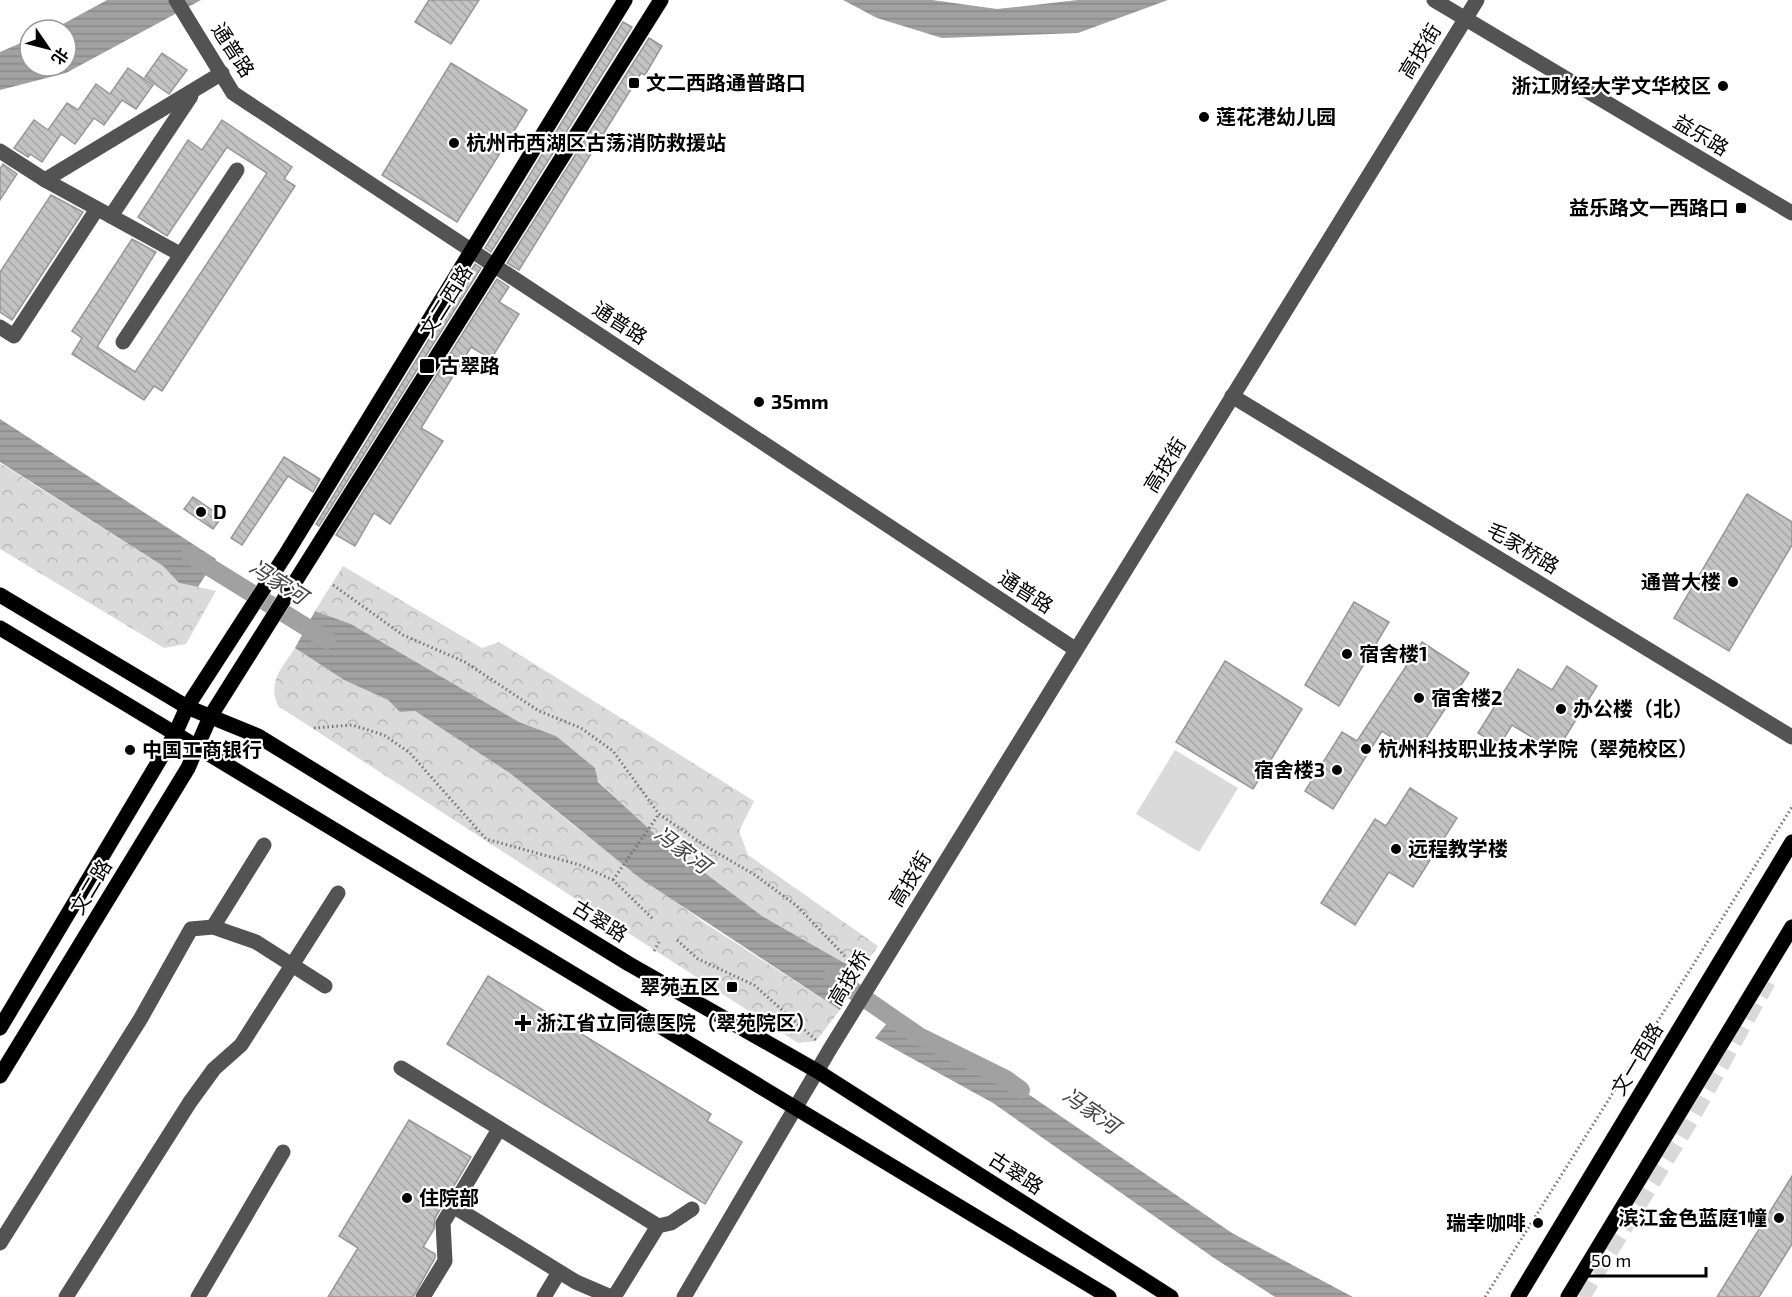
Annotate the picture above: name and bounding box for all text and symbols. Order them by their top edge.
north arrow [18,18,78,78]
street label: 通普路 [207,18,260,81]
street label: 高技街 [1393,19,1445,82]
text: 北 [48,45,73,69]
place label: 文二西路通普路口 [646,70,806,94]
place label: 浙江财经大学文华校区 [1511,73,1711,97]
marker: 文二西路通普路口 [627,76,641,90]
marker: 浙江财经大学文华校区 [1716,79,1730,93]
place label: 莲花港幼儿园 [1216,104,1336,128]
street label: 益乐路 [1670,108,1733,160]
marker: 莲花港幼儿园 [1197,110,1211,124]
place label: 杭州市西湖区古荡消防救援站 [466,130,726,154]
marker: 杭州市西湖区古荡消防救援站 [447,136,461,150]
place label: 益乐路文一西路口 [1569,195,1729,219]
marker: 益乐路文一西路口 [1734,201,1748,215]
street label: 文二西路 [414,260,477,341]
street label: 通普路 [589,296,652,349]
place label: 古翠路 [440,353,500,377]
marker: 古翠路 [418,357,436,375]
place label: 35mm [771,389,829,413]
marker: 35mm [752,395,766,409]
street label: 高技街 [1138,433,1190,496]
place label: D [213,499,227,523]
marker: D [194,505,208,519]
street label: 毛家桥路 [1483,516,1564,578]
water label: 冯家河 [246,553,315,611]
street label: 通普路 [995,565,1058,618]
place label: 通普大楼 [1641,569,1721,593]
marker: 通普大楼 [1726,575,1740,589]
place label: 宿舍楼1 [1359,641,1428,665]
marker: 宿舍楼1 [1340,647,1354,661]
place label: 宿舍楼2 [1431,685,1503,709]
marker: 宿舍楼2 [1412,691,1426,705]
place label: 办公楼（北） [1573,696,1693,720]
marker: 办公楼（北） [1554,702,1568,716]
place label: 杭州科技职业技术学院（翠苑校区） [1378,736,1698,760]
place label: 中国工商银行 [142,737,262,761]
marker: 杭州科技职业技术学院（翠苑校区） [1359,742,1373,756]
marker: 中国工商银行 [123,743,137,757]
place label: 宿舍楼3 [1254,757,1325,781]
marker: 宿舍楼3 [1330,763,1344,777]
water label: 冯家河 [650,820,719,880]
place label: 远程教学楼 [1408,836,1508,860]
marker: 远程教学楼 [1389,842,1403,856]
street label: 高技街 [883,847,935,910]
street label: 文二路 [64,855,116,918]
street label: 古翠路 [569,894,632,946]
street label: 高技桥 [822,946,874,1009]
place label: 翠苑五区 [640,974,720,998]
marker: 翠苑五区 [725,980,739,994]
place label: 浙江省立同德医院（翠苑院区） [536,1010,816,1034]
marker: 浙江省立同德医院（翠苑院区） [514,1014,532,1032]
street label: 文一西路 [1605,1018,1667,1099]
water label: 冯家河 [1059,1081,1128,1140]
street label: 古翠路 [985,1146,1048,1199]
place label: 住院部 [419,1185,479,1209]
marker: 住院部 [400,1191,414,1205]
place label: 滨江金色蓝庭1幢 [1618,1205,1767,1229]
place label: 瑞幸咖啡 [1446,1210,1526,1234]
marker: 滨江金色蓝庭1幢 [1772,1211,1786,1225]
marker: 瑞幸咖啡 [1531,1216,1545,1230]
scale bar [1582,1240,1706,1278]
text: 50 m [1591,1249,1631,1271]

